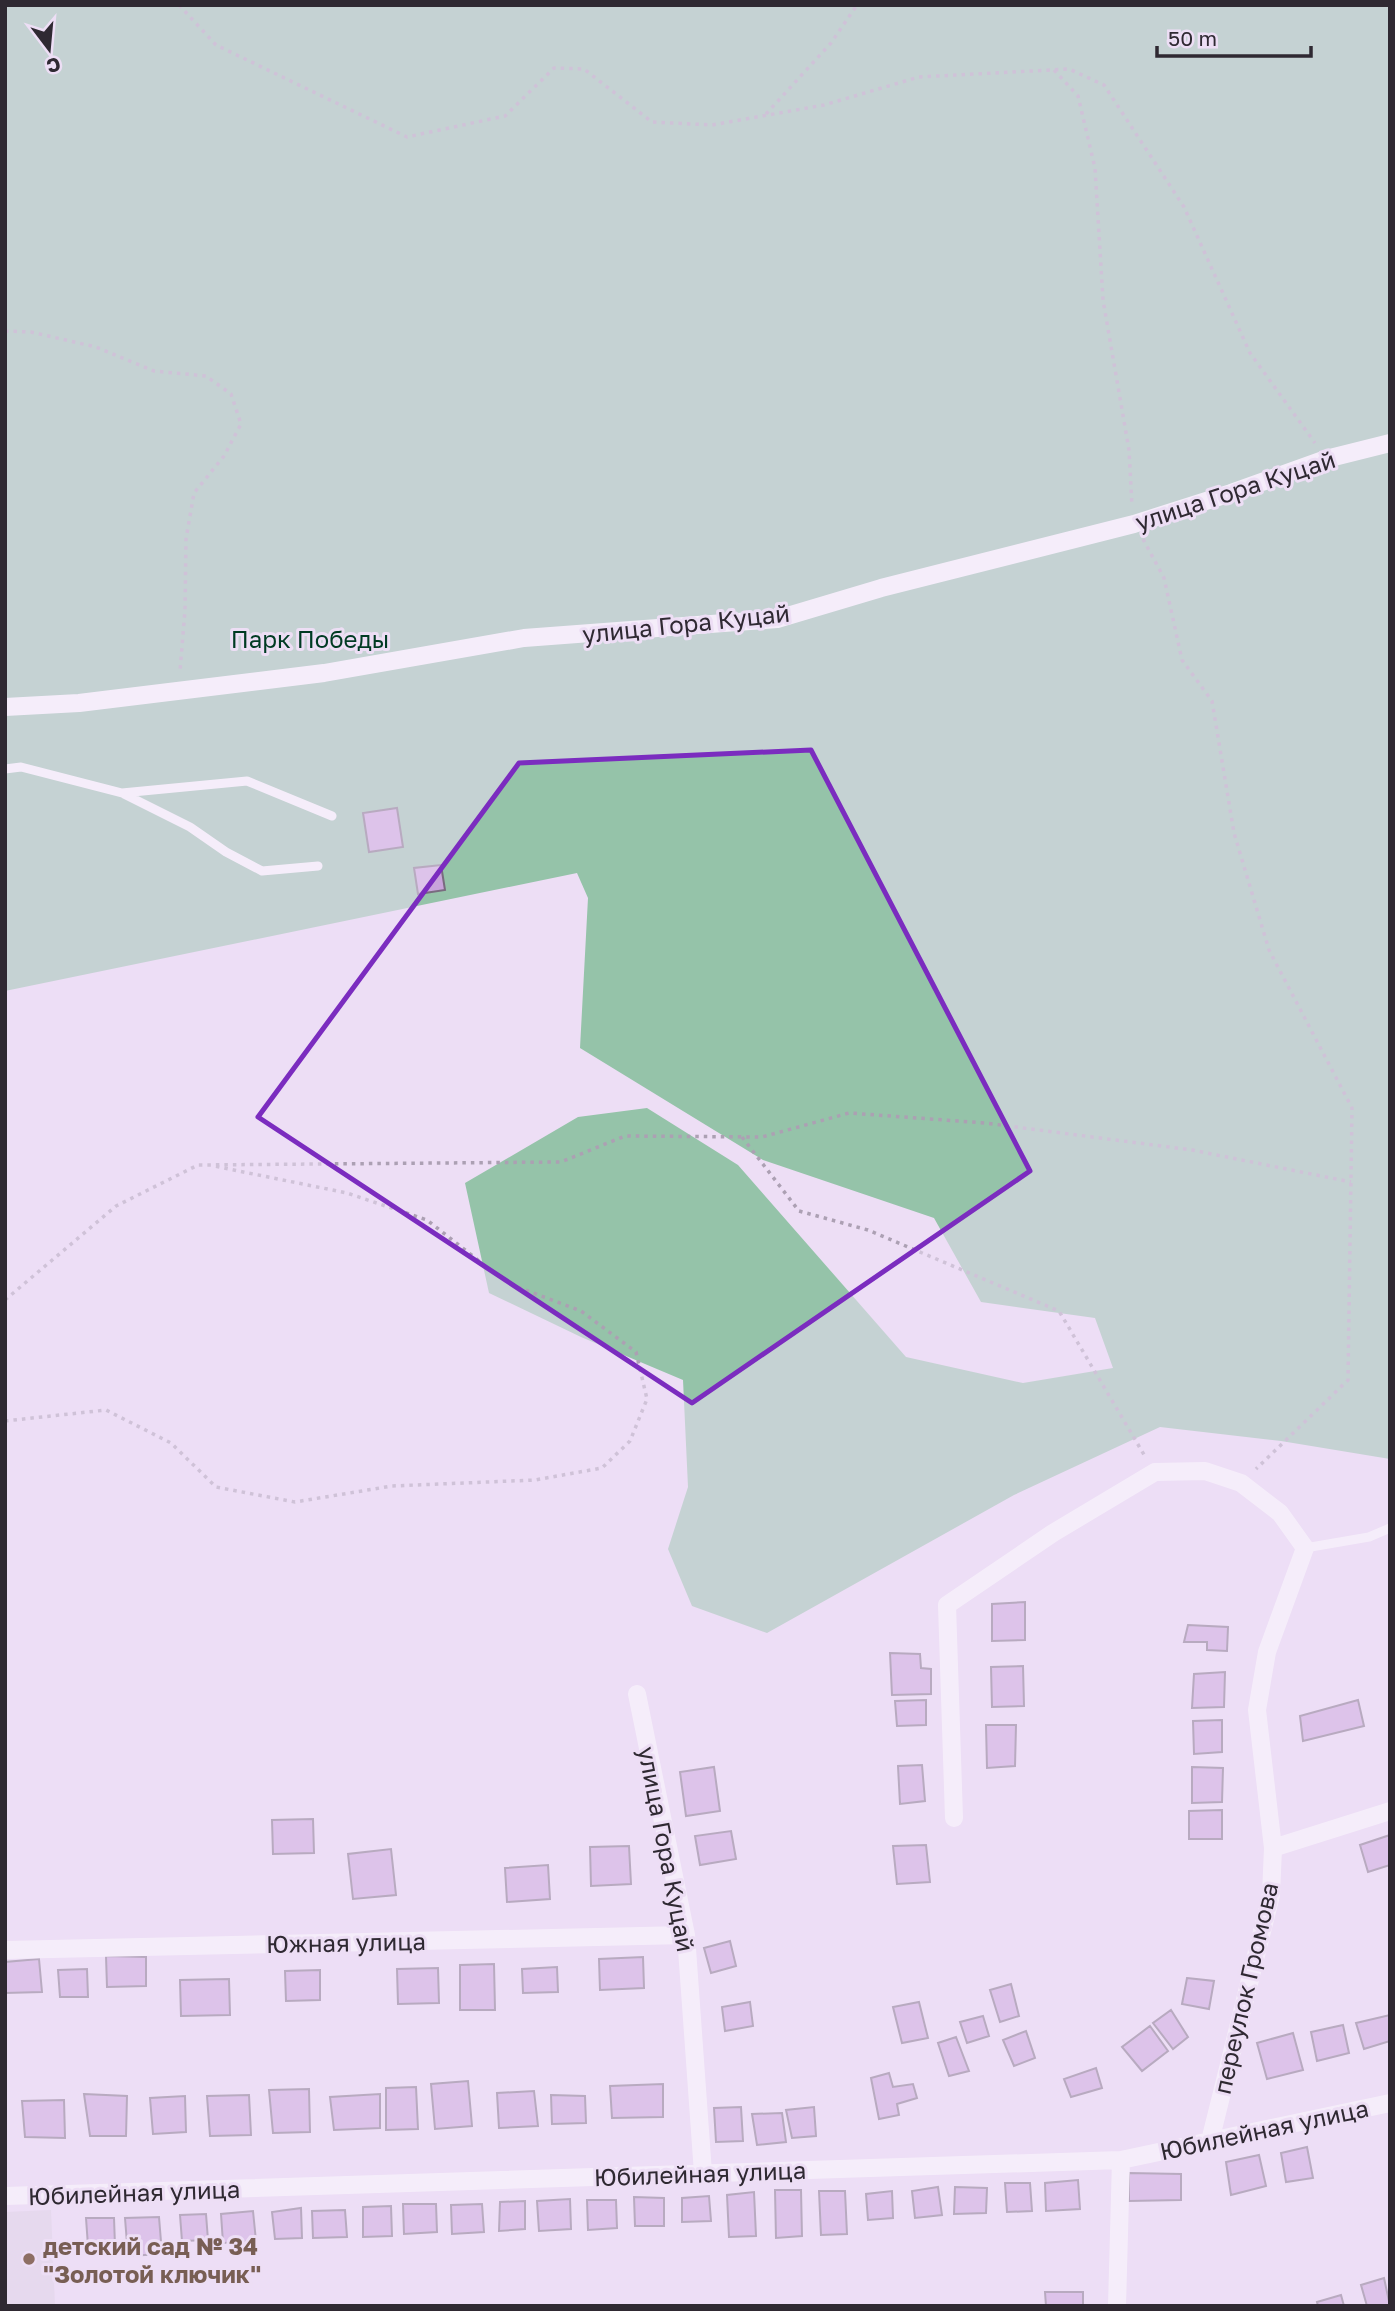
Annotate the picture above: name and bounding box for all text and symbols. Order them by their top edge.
north arrow [14,14,84,84]
scale bar [1157,14,1311,58]
text: 50 m [1168,25,1217,51]
text: С [44,53,63,79]
street label: улица Гора Куцай [1131,444,1339,536]
street label: улица Гора Куцай [581,598,791,648]
park label: Парк Победы [231,624,389,653]
street label: улица Гора Куцай [633,1744,701,1954]
street label: переулок Громова [1207,1879,1283,2097]
street label: Южная улица [266,1926,426,1958]
street label: Юбилейная улица [1157,2093,1371,2165]
street label: Юбилейная улица [593,2155,807,2191]
street label: Юбилейная улица [27,2174,241,2210]
place label: детский сад № 34 "Золотой ключик" [43,2231,261,2288]
marker: детский сад № 34 "Золотой ключик" [21,2251,37,2267]

